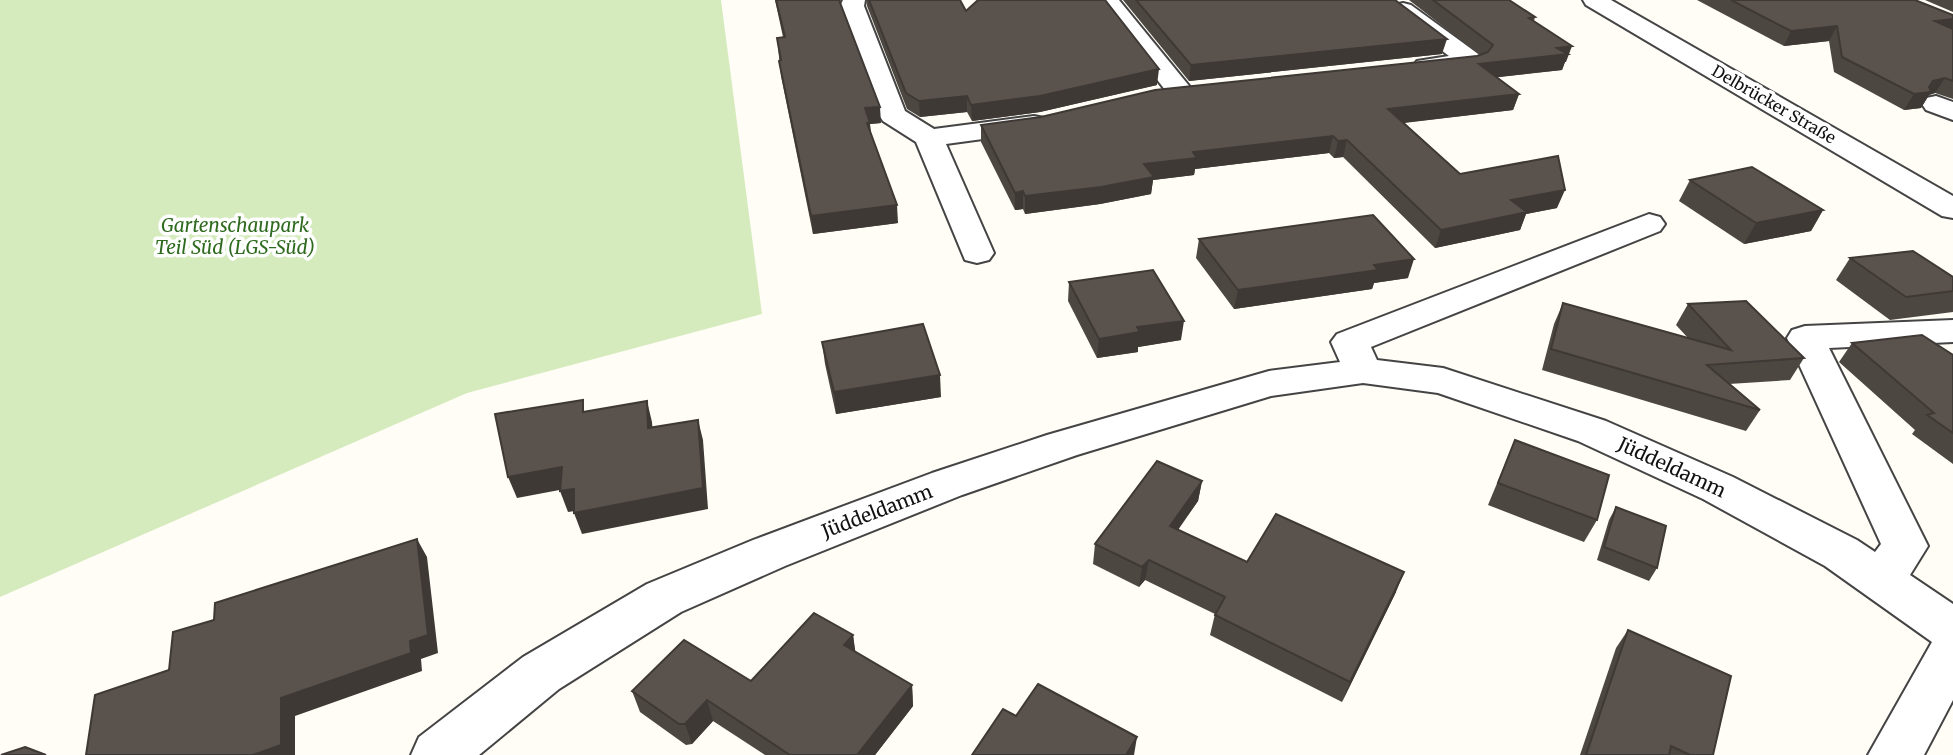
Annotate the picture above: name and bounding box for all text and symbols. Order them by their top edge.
street label: Delbrücker Straße [1709,60,1839,148]
park label: Gartenschaupark Teil Süd (LGS-Süd) [155,213,315,259]
street label: Jüddeldamm [1613,431,1730,503]
street label: Jüddeldamm [817,479,936,543]

